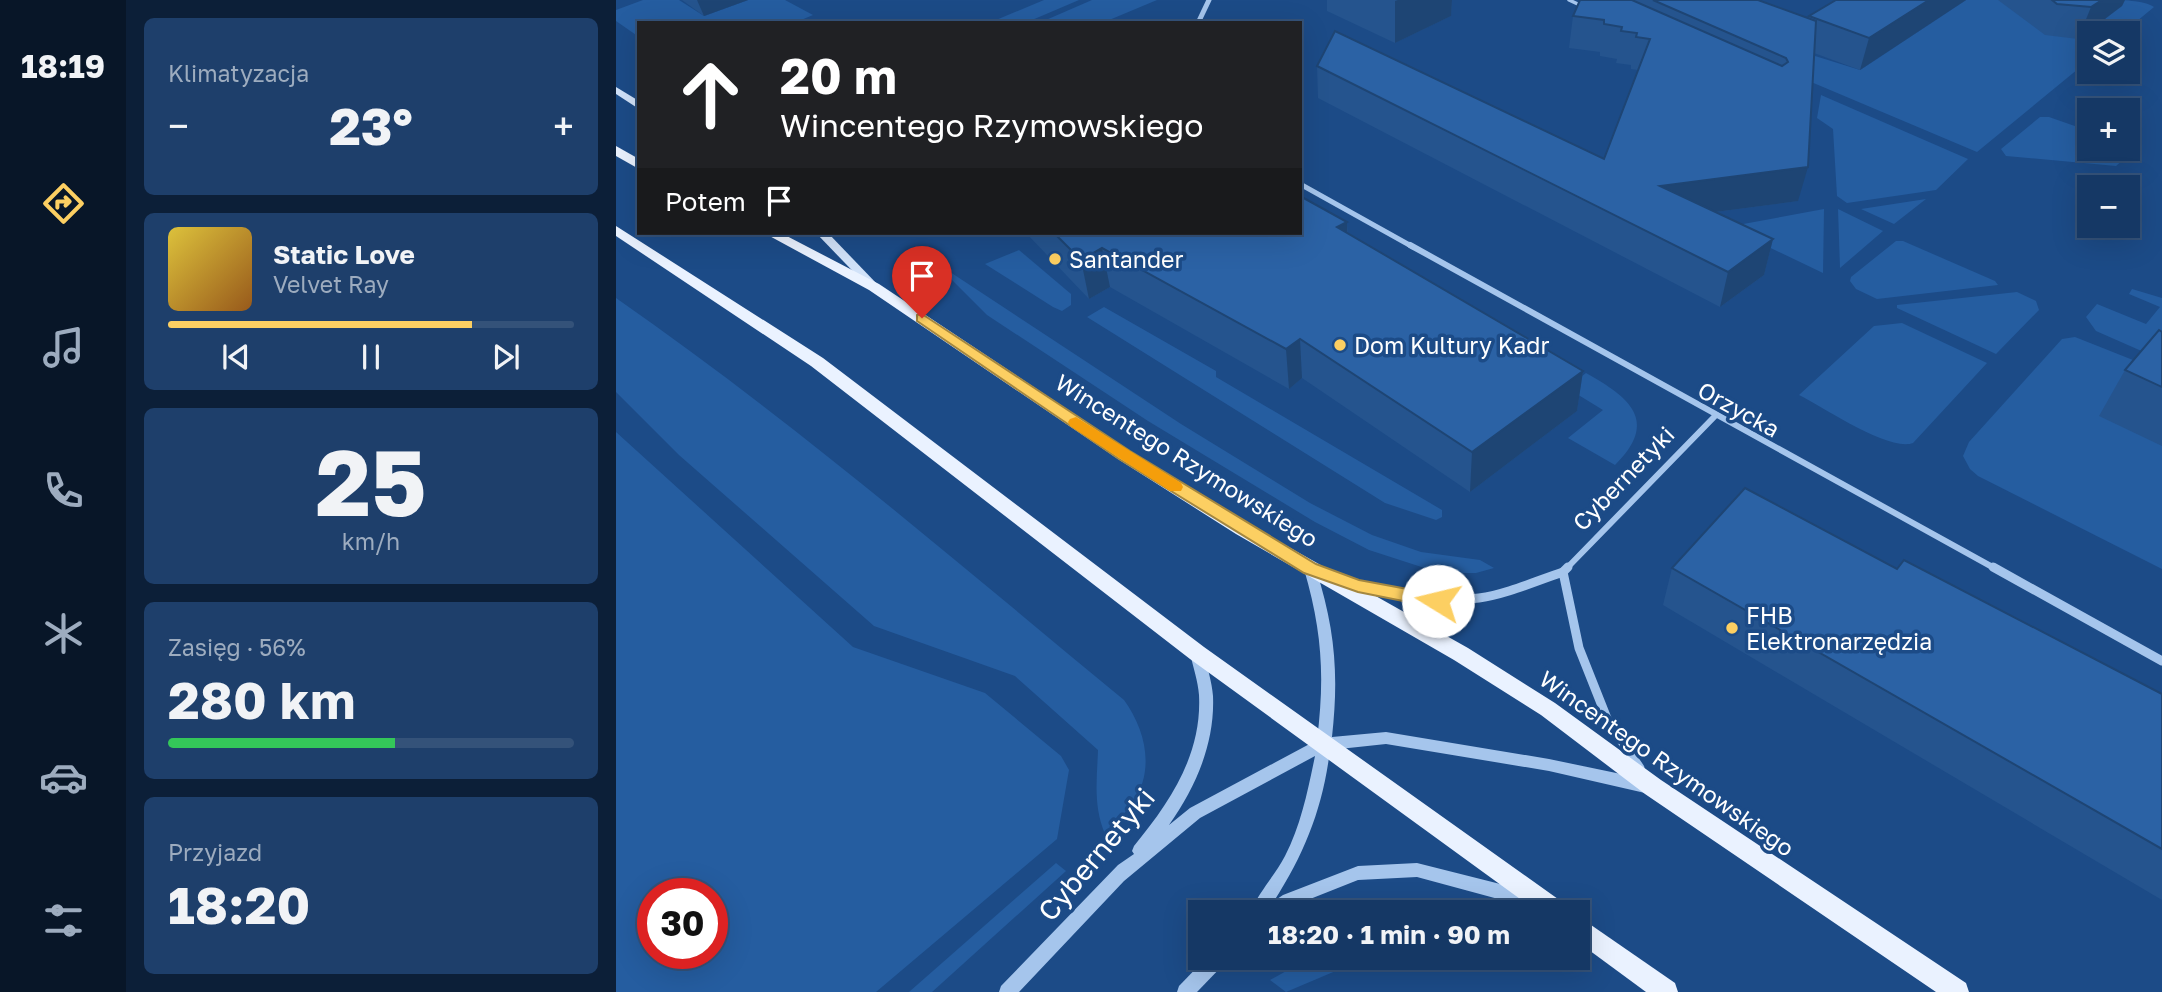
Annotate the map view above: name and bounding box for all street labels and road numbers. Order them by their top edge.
street label: Wincentego Rzymowskiego [1051,367,1323,553]
street label: Orzycka [1693,375,1785,443]
street label: Cybernetyki [1566,420,1680,536]
street label: Wincentego Rzymowskiego [1534,664,1800,862]
street label: Cybernetyki [1031,781,1161,927]

